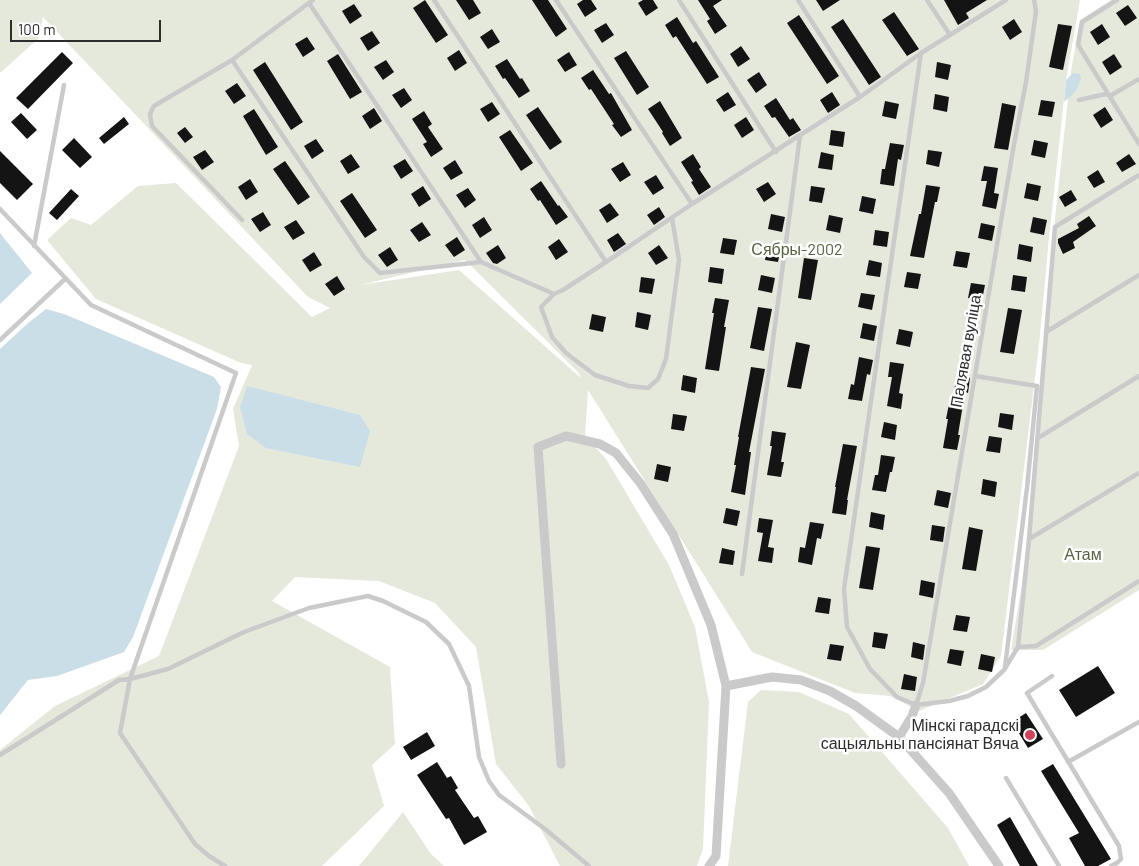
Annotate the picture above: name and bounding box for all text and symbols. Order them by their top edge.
scale bar [12,10,164,42]
text: 100 m [18,20,56,38]
park label: Сябры-2002 [751,240,843,260]
street label: Палявая вуліца [947,293,985,409]
park label: Атам [1064,545,1102,565]
place label: Мінскі гарадскі сацыяльны пансіянат Вяча [821,716,1019,754]
marker: Мінскі гарадскі сацыяльны пансіянат Вяча [1023,728,1037,742]

